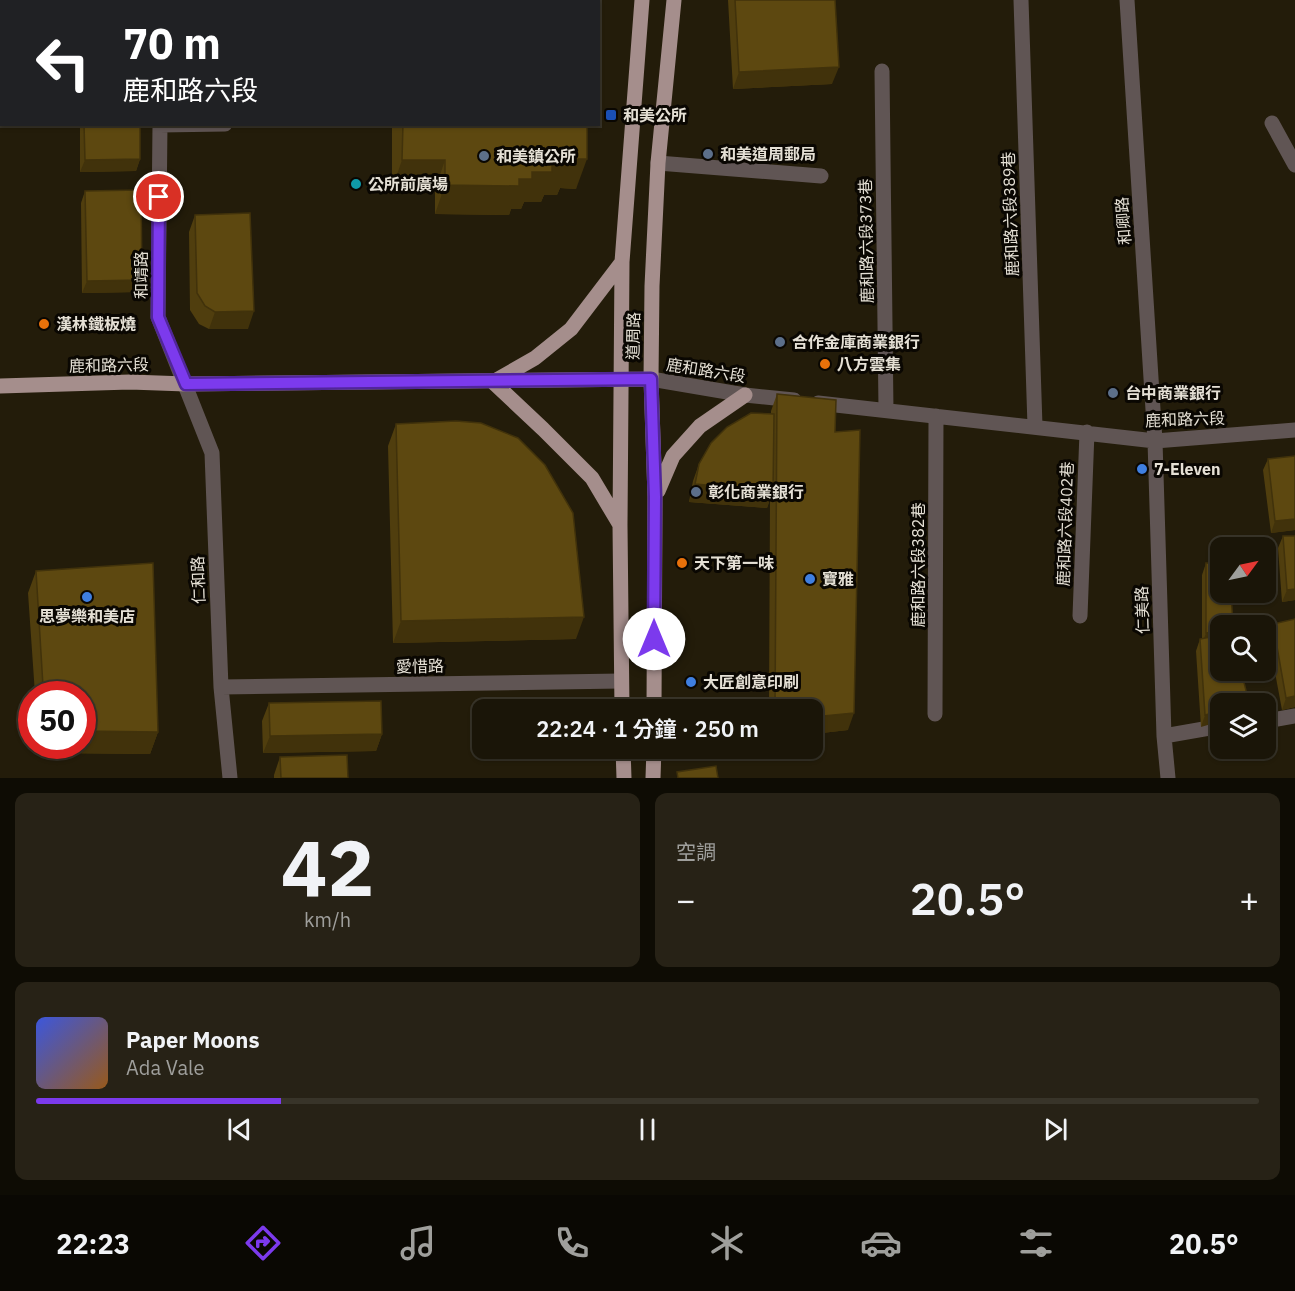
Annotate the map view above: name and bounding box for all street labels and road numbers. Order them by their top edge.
street label: 鹿和路六段389巷 [998,151,1022,277]
street label: 鹿和路六段373巷 [855,178,877,304]
street label: 和卿路 [1111,196,1135,246]
street label: 和靖路 [131,251,151,299]
street label: 道周路 [623,312,643,360]
street label: 鹿和路六段 [69,354,149,376]
street label: 鹿和路六段 [665,354,747,386]
street label: 鹿和路六段 [1145,408,1225,430]
street label: 鹿和路六段402巷 [1053,461,1077,587]
street label: 鹿和路六段382巷 [908,503,928,627]
street label: 仁和路 [187,556,209,604]
street label: 仁美路 [1131,586,1153,634]
street label: 愛惜路 [396,656,444,676]

